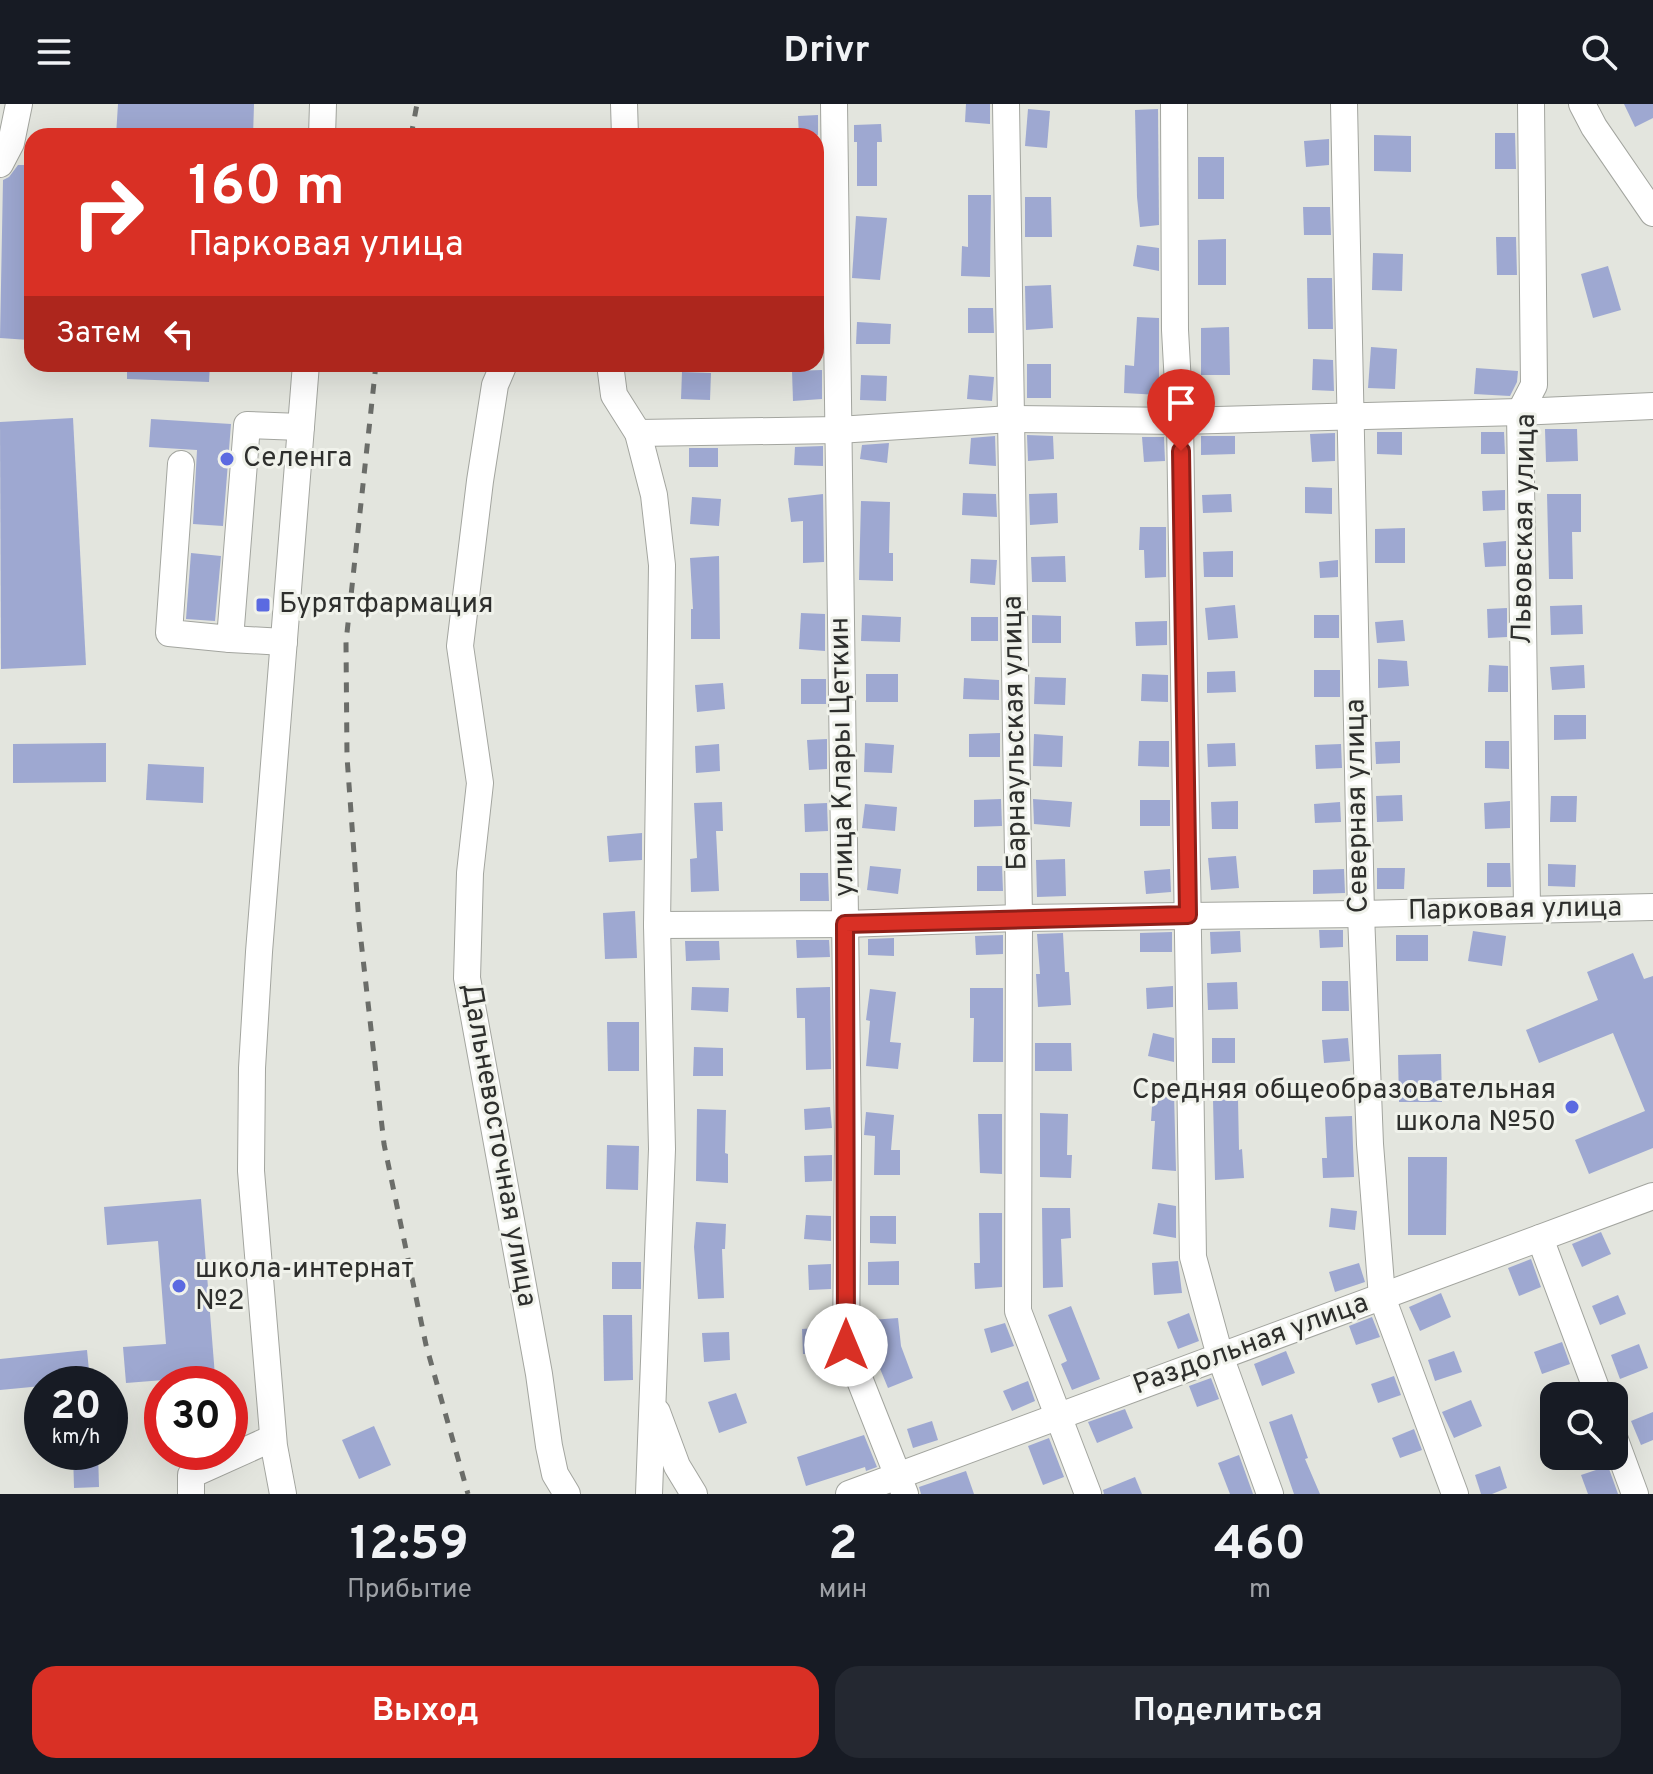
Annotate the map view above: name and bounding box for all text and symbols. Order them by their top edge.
text: Drivr [784,29,869,75]
icon: menu [32,30,76,74]
icon: search [1577,30,1621,74]
text: 160 m [188,154,345,224]
icon: right [56,160,160,264]
text: Парковая улица [188,223,464,269]
icon: left [157,312,201,356]
text: Затем [56,316,141,353]
pin [1147,369,1215,451]
icon: arrive [1159,381,1203,425]
street label: Львовская улица [1505,413,1545,645]
place label: Селенга [243,441,352,477]
marker: Селенга [218,450,236,468]
place label: Бурятфармация [279,587,493,623]
street label: Барнаульская улица [996,595,1036,871]
marker: Бурятфармация [254,596,272,614]
street label: улица Клары Цеткин [823,617,863,897]
street label: Северная улица [1338,698,1378,914]
street label: Парковая улица [1408,890,1622,930]
street label: Дальневосточная улица [452,980,544,1310]
place label: Средняя общеобразовательная школа №50 [1132,1073,1556,1141]
marker: Средняя общеобразовательная школа №50 [1563,1098,1581,1116]
place label: школа-интернат №2 [195,1252,414,1320]
marker: школа-интернат №2 [170,1277,188,1295]
street label: Раздольная улица [1128,1286,1374,1404]
position arrow [804,1303,888,1387]
speed limit sign: 30 [144,1366,248,1470]
map controls [1540,1382,1628,1470]
button: search [1540,1382,1628,1470]
text: 20 [51,1383,101,1433]
text: km/h [52,1425,100,1451]
text: 12:59 [350,1516,469,1576]
text: 2 [828,1516,858,1576]
text: 460 [1214,1516,1306,1576]
text: Прибытие [347,1574,472,1607]
text: мин [819,1574,867,1607]
text: m [1249,1574,1271,1607]
button: Выход [32,1666,819,1758]
button: Поделиться [835,1666,1621,1758]

